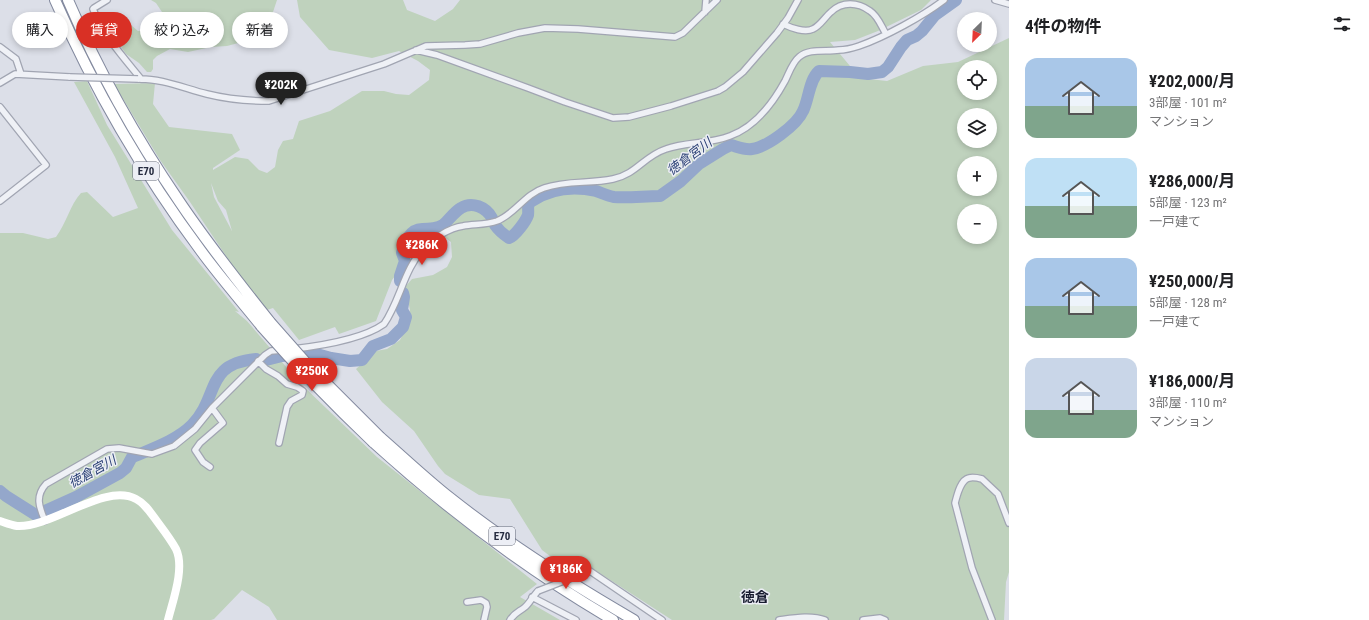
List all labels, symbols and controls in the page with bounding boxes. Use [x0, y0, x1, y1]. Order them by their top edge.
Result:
chip: 購入 [12, 12, 68, 48]
chip: 賃貸 [76, 12, 132, 48]
chip: 絞り込み [140, 12, 224, 48]
chip: 新着 [232, 12, 288, 48]
north arrow [957, 12, 997, 52]
map controls [957, 12, 997, 244]
icon: filters [1331, 13, 1353, 35]
text: 4件の物件 [1025, 16, 1102, 36]
button: locate [957, 60, 997, 100]
text: ¥202,000/月 [1149, 71, 1235, 91]
pin: ¥202K [253, 72, 309, 106]
icon: home [1057, 74, 1105, 122]
text: ¥202K [264, 77, 298, 92]
text: 3部屋 · 101 m² [1149, 95, 1227, 110]
button: layers [957, 108, 997, 148]
text: マンション [1149, 114, 1214, 129]
water label: 徳倉宮川 [664, 134, 716, 178]
button: + [957, 156, 997, 196]
road number: E70 [133, 162, 159, 180]
text: ¥286,000/月 [1149, 171, 1235, 191]
icon: home [1057, 174, 1105, 222]
text: 5部屋 · 123 m² [1149, 195, 1227, 210]
button: − [957, 204, 997, 244]
text: 一戸建て [1149, 214, 1201, 229]
pin: ¥286K [394, 232, 450, 266]
text: ¥286K [405, 237, 439, 252]
text: ¥250,000/月 [1149, 271, 1235, 291]
icon: home [1057, 274, 1105, 322]
text: 5部屋 · 128 m² [1149, 295, 1227, 310]
text: 一戸建て [1149, 314, 1201, 329]
pin: ¥250K [284, 358, 340, 392]
text: ¥250K [295, 363, 329, 378]
text: ¥186,000/月 [1149, 371, 1235, 391]
icon: home [1057, 374, 1105, 422]
text: 3部屋 · 110 m² [1149, 395, 1227, 410]
text: マンション [1149, 414, 1214, 429]
water label: 徳倉宮川 [66, 451, 120, 491]
road number: E70 [489, 527, 515, 545]
pin: ¥186K [538, 556, 594, 590]
text: ¥186K [549, 561, 583, 576]
district label: 徳倉 [741, 589, 769, 605]

